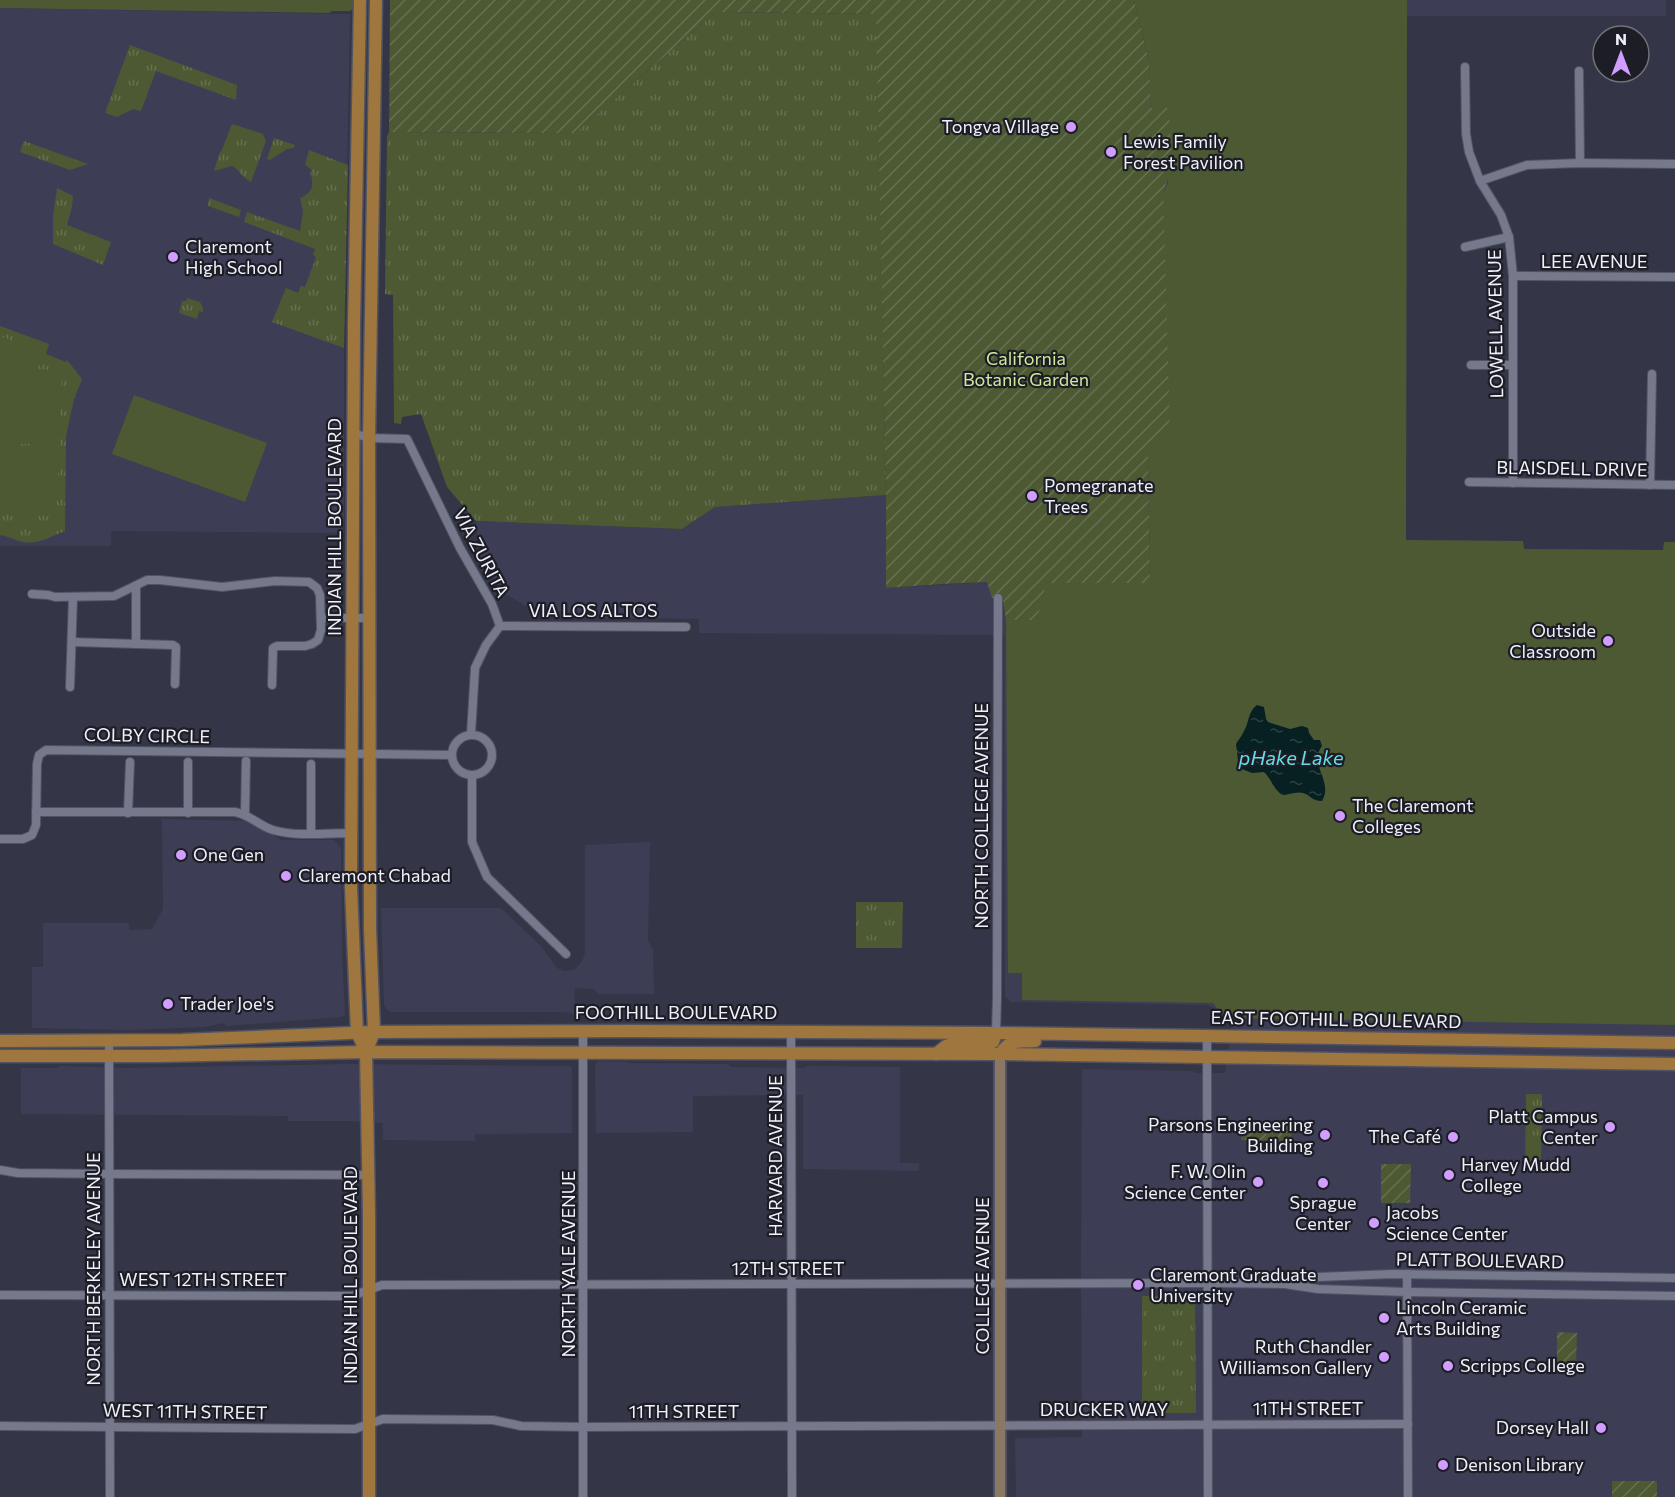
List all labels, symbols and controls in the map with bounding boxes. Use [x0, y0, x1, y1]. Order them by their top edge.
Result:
north arrow [1591, 24, 1651, 84]
text: N [1615, 29, 1627, 48]
place label: Tongva Village [941, 115, 1059, 137]
marker: Tongva Village [1064, 120, 1078, 134]
place label: Lewis Family Forest Pavilion [1123, 130, 1244, 173]
marker: Lewis Family Forest Pavilion [1104, 145, 1118, 159]
place label: Claremont High School [185, 235, 283, 278]
street label: LOWELL AVENUE [1483, 249, 1507, 399]
marker: Claremont High School [166, 250, 180, 264]
street label: LEE AVENUE [1541, 250, 1647, 272]
park label: California Botanic Garden [963, 347, 1089, 390]
street label: INDIAN HILL BOULEVARD [323, 418, 345, 636]
street label: BLAISDELL DRIVE [1496, 456, 1648, 480]
place label: Pomegranate Trees [1044, 474, 1154, 517]
marker: Pomegranate Trees [1025, 489, 1039, 503]
street label: VIA ZURITA [449, 504, 515, 601]
street label: VIA LOS ALTOS [528, 599, 658, 621]
place label: Outside Classroom [1509, 619, 1596, 662]
marker: Outside Classroom [1601, 634, 1615, 648]
street label: NORTH COLLEGE AVENUE [970, 703, 992, 929]
street label: COLBY CIRCLE [84, 723, 210, 747]
water label: pHake Lake [1238, 745, 1344, 769]
place label: The Claremont Colleges [1352, 794, 1474, 837]
marker: The Claremont Colleges [1333, 809, 1347, 823]
place label: One Gen [193, 843, 264, 865]
marker: One Gen [174, 848, 188, 862]
place label: Claremont Chabad [298, 864, 451, 886]
marker: Claremont Chabad [279, 869, 293, 883]
place label: Trader Joe's [180, 992, 274, 1014]
marker: Trader Joe's [161, 997, 175, 1011]
street label: FOOTHILL BOULEVARD [575, 1001, 777, 1023]
street label: EAST FOOTHILL BOULEVARD [1210, 1006, 1462, 1032]
street label: HARVARD AVENUE [764, 1075, 786, 1237]
place label: Platt Campus Center [1488, 1105, 1598, 1148]
place label: Parsons Engineering Building [1148, 1113, 1313, 1156]
marker: Platt Campus Center [1603, 1120, 1617, 1134]
place label: The Café [1368, 1125, 1441, 1147]
marker: Parsons Engineering Building [1318, 1128, 1332, 1142]
marker: The Café [1446, 1130, 1460, 1144]
street label: NORTH BERKELEY AVENUE [82, 1152, 104, 1386]
place label: Harvey Mudd College [1461, 1153, 1570, 1196]
place label: F. W. Olin Science Center [1124, 1160, 1246, 1203]
street label: INDIAN HILL BOULEVARD [339, 1166, 361, 1384]
marker: Harvey Mudd College [1442, 1168, 1456, 1182]
street label: NORTH YALE AVENUE [557, 1170, 579, 1358]
marker: F. W. Olin Science Center [1251, 1175, 1265, 1189]
marker: Sprague Center [1316, 1176, 1330, 1190]
place label: Sprague Center [1290, 1191, 1356, 1234]
street label: COLLEGE AVENUE [971, 1197, 993, 1355]
place label: Jacobs Science Center [1386, 1201, 1508, 1244]
marker: Jacobs Science Center [1367, 1216, 1381, 1230]
street label: PLATT BOULEVARD [1396, 1248, 1564, 1272]
street label: 12TH STREET [732, 1257, 844, 1279]
place label: Claremont Graduate University [1150, 1263, 1317, 1306]
street label: WEST 12TH STREET [119, 1268, 287, 1290]
marker: Claremont Graduate University [1131, 1278, 1145, 1292]
place label: Lincoln Ceramic Arts Building [1396, 1296, 1527, 1339]
marker: Lincoln Ceramic Arts Building [1377, 1311, 1391, 1325]
place label: Ruth Chandler Williamson Gallery [1220, 1335, 1372, 1378]
marker: Ruth Chandler Williamson Gallery [1377, 1350, 1391, 1364]
place label: Scripps College [1460, 1354, 1585, 1376]
marker: Scripps College [1441, 1359, 1455, 1373]
street label: 11TH STREET [1253, 1397, 1363, 1419]
street label: DRUCKER WAY [1040, 1398, 1168, 1420]
street label: WEST 11TH STREET [102, 1399, 268, 1423]
street label: 11TH STREET [629, 1400, 739, 1422]
place label: Dorsey Hall [1496, 1416, 1589, 1438]
marker: Dorsey Hall [1594, 1421, 1608, 1435]
place label: Denison Library [1455, 1453, 1584, 1475]
marker: Denison Library [1436, 1458, 1450, 1472]

